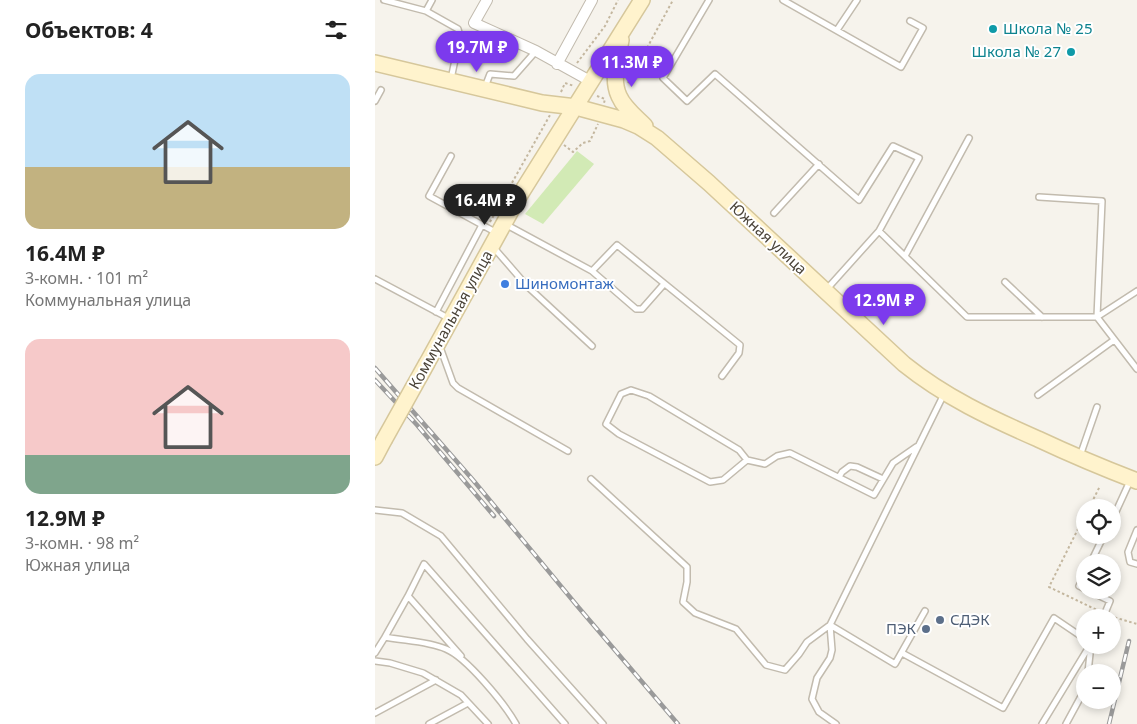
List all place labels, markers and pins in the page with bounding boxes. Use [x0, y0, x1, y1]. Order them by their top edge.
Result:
place label: Школа № 25 [1003, 18, 1093, 38]
marker: Школа № 25 [987, 23, 999, 35]
pin: 19.7M ₽ [431, 30, 523, 73]
place label: Школа № 27 [971, 41, 1061, 61]
pin: 11.3M ₽ [586, 46, 678, 88]
marker: Школа № 27 [1065, 46, 1077, 58]
pin: 16.4M ₽ [439, 184, 531, 226]
place label: Шиномонтаж [515, 273, 615, 293]
marker: Шиномонтаж [499, 278, 511, 290]
pin: 12.9M ₽ [838, 284, 930, 326]
place label: СДЭК [950, 609, 990, 629]
marker: СДЭК [934, 614, 946, 626]
place label: ПЭК [886, 618, 917, 638]
marker: ПЭК [920, 623, 932, 635]

